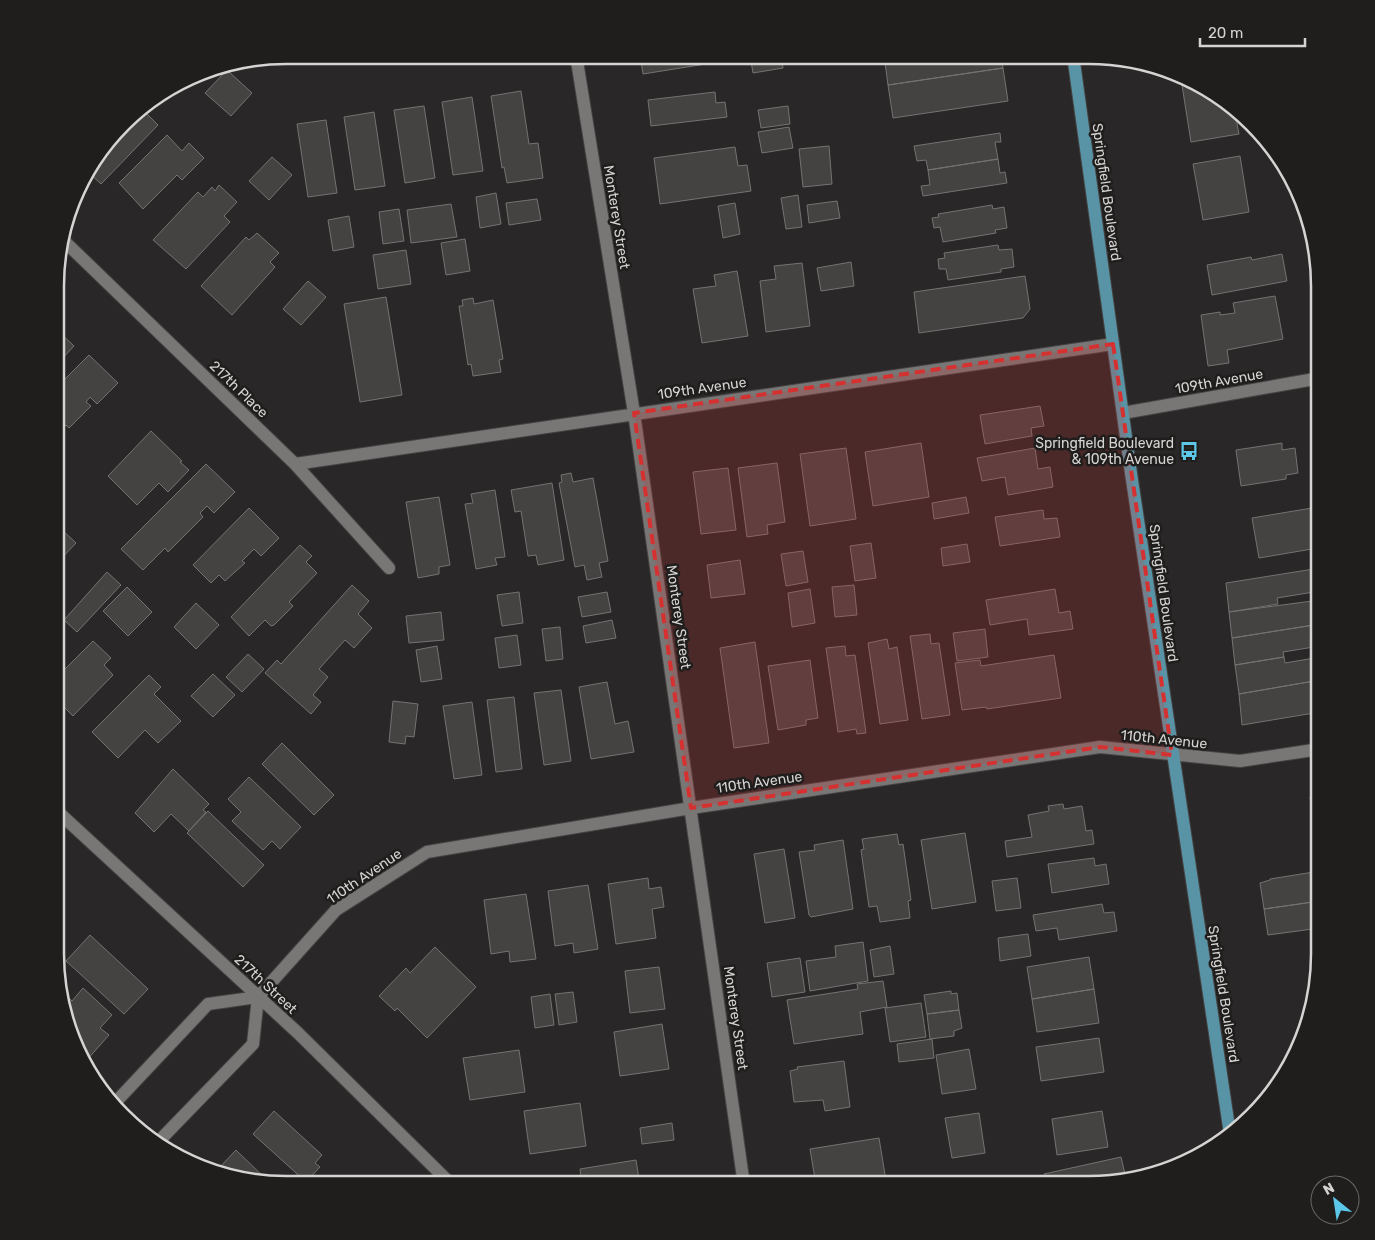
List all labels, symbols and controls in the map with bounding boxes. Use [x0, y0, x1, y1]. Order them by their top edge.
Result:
scale bar [1200, 15, 1305, 47]
text: 20 m [1208, 24, 1243, 42]
street label: Springfield Boulevard [1088, 122, 1125, 262]
street label: Monterey Street [600, 164, 633, 271]
street label: 217th Place [206, 357, 271, 421]
street label: 109th Avenue [1174, 365, 1265, 398]
street label: 109th Avenue [657, 374, 748, 403]
place label: Springfield Boulevard & 109th Avenue [1035, 435, 1174, 468]
bus stop icon: Springfield Boulevard & 109th Avenue [1178, 440, 1200, 462]
street label: Springfield Boulevard [1145, 523, 1182, 663]
street label: Monterey Street [663, 564, 694, 671]
street label: 110th Avenue [1120, 726, 1208, 753]
street label: 110th Avenue [715, 768, 803, 797]
street label: 110th Avenue [323, 845, 405, 908]
street label: Springfield Boulevard [1204, 924, 1243, 1064]
street label: 217th Street [231, 951, 301, 1018]
street label: Monterey Street [720, 965, 751, 1072]
north arrow [1310, 1175, 1360, 1225]
text: N [1320, 1179, 1337, 1199]

